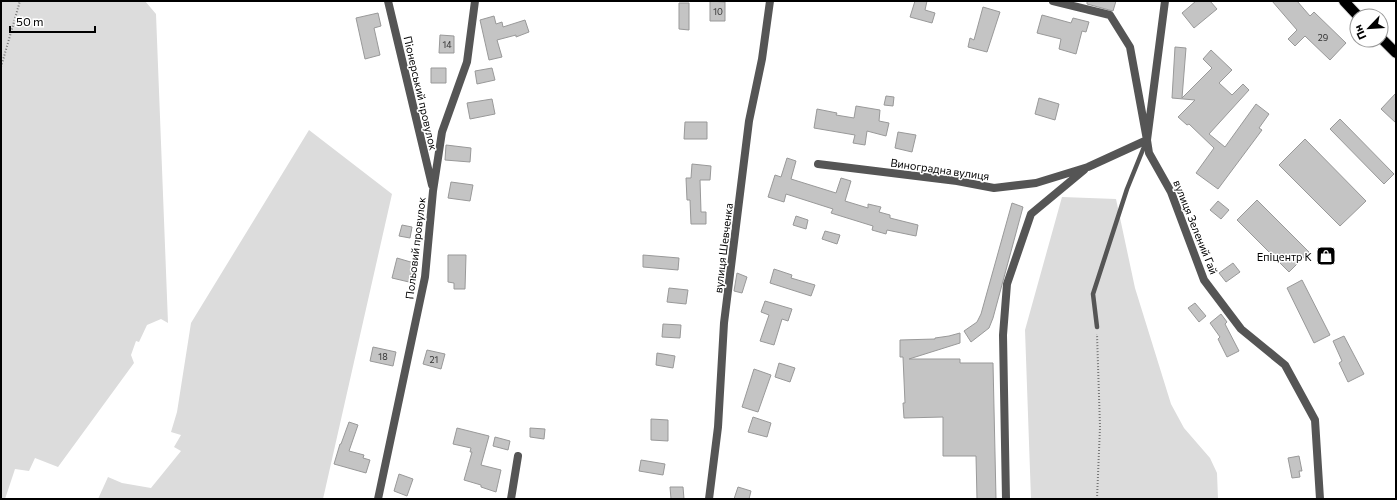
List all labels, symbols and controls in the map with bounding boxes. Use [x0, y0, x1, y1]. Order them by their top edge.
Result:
house number: 10 [713, 6, 723, 17]
scale bar [10, 8, 95, 34]
north arrow [1349, 8, 1389, 48]
text: 50 m [16, 14, 44, 28]
text: Пн [1351, 23, 1368, 42]
house number: 29 [1318, 32, 1328, 43]
street label: Піонерський провулок [402, 35, 441, 152]
house number: 14 [442, 39, 452, 50]
street label: Виноградна вулиця [890, 156, 990, 182]
street label: вулиця Зелений Гай [1171, 178, 1221, 276]
street label: Польовий провулок [402, 196, 428, 300]
street label: вулиця Шевченка [711, 202, 735, 294]
shop icon: Епіцентр К [1315, 245, 1337, 267]
place label: Епіцентр К [1257, 250, 1313, 263]
house number: 18 [378, 351, 388, 362]
house number: 21 [430, 354, 438, 365]

